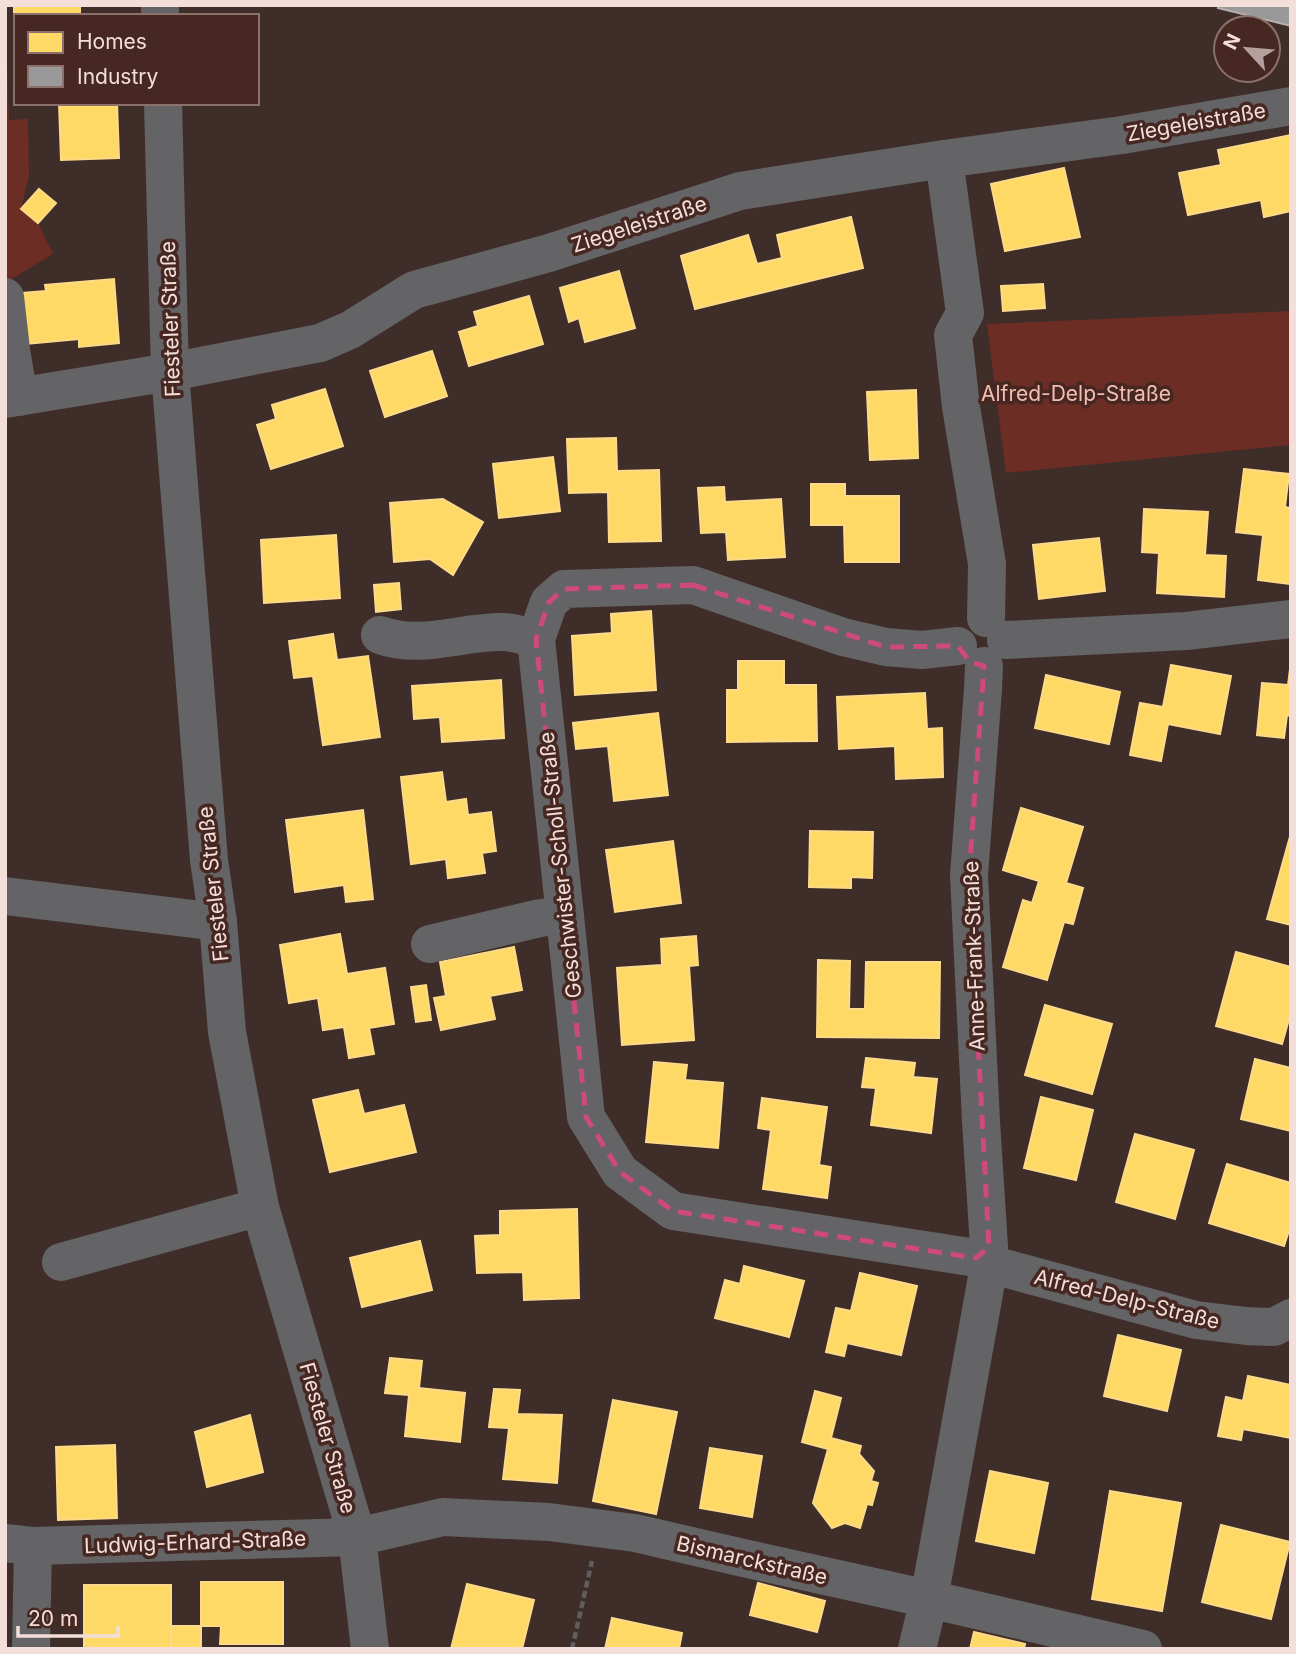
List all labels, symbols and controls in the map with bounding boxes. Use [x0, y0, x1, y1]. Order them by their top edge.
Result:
legend [14, 14, 259, 105]
north arrow [1212, 14, 1282, 84]
text: Homes [77, 29, 147, 54]
text: N [1219, 30, 1246, 53]
text: Industry [77, 64, 159, 89]
street label: Ziegeleistraße [1124, 97, 1268, 147]
street label: Ziegeleistraße [568, 190, 710, 258]
street label: Fiesteler Straße [155, 241, 185, 397]
park label: Alfred-Delp-Straße [981, 381, 1171, 406]
street label: Geschwister-Scholl-Straße [534, 730, 586, 1000]
street label: Fiesteler Straße [192, 805, 234, 963]
street label: Anne-Frank-Straße [958, 860, 990, 1052]
street label: Alfred-Delp-Straße [1032, 1264, 1222, 1334]
street label: Fiesteler Straße [294, 1360, 362, 1516]
street label: Ludwig-Erhard-Straße [83, 1526, 307, 1558]
street label: Bismarckstraße [674, 1530, 830, 1590]
scale bar [18, 1594, 117, 1638]
text: 20 m [28, 1606, 78, 1631]

